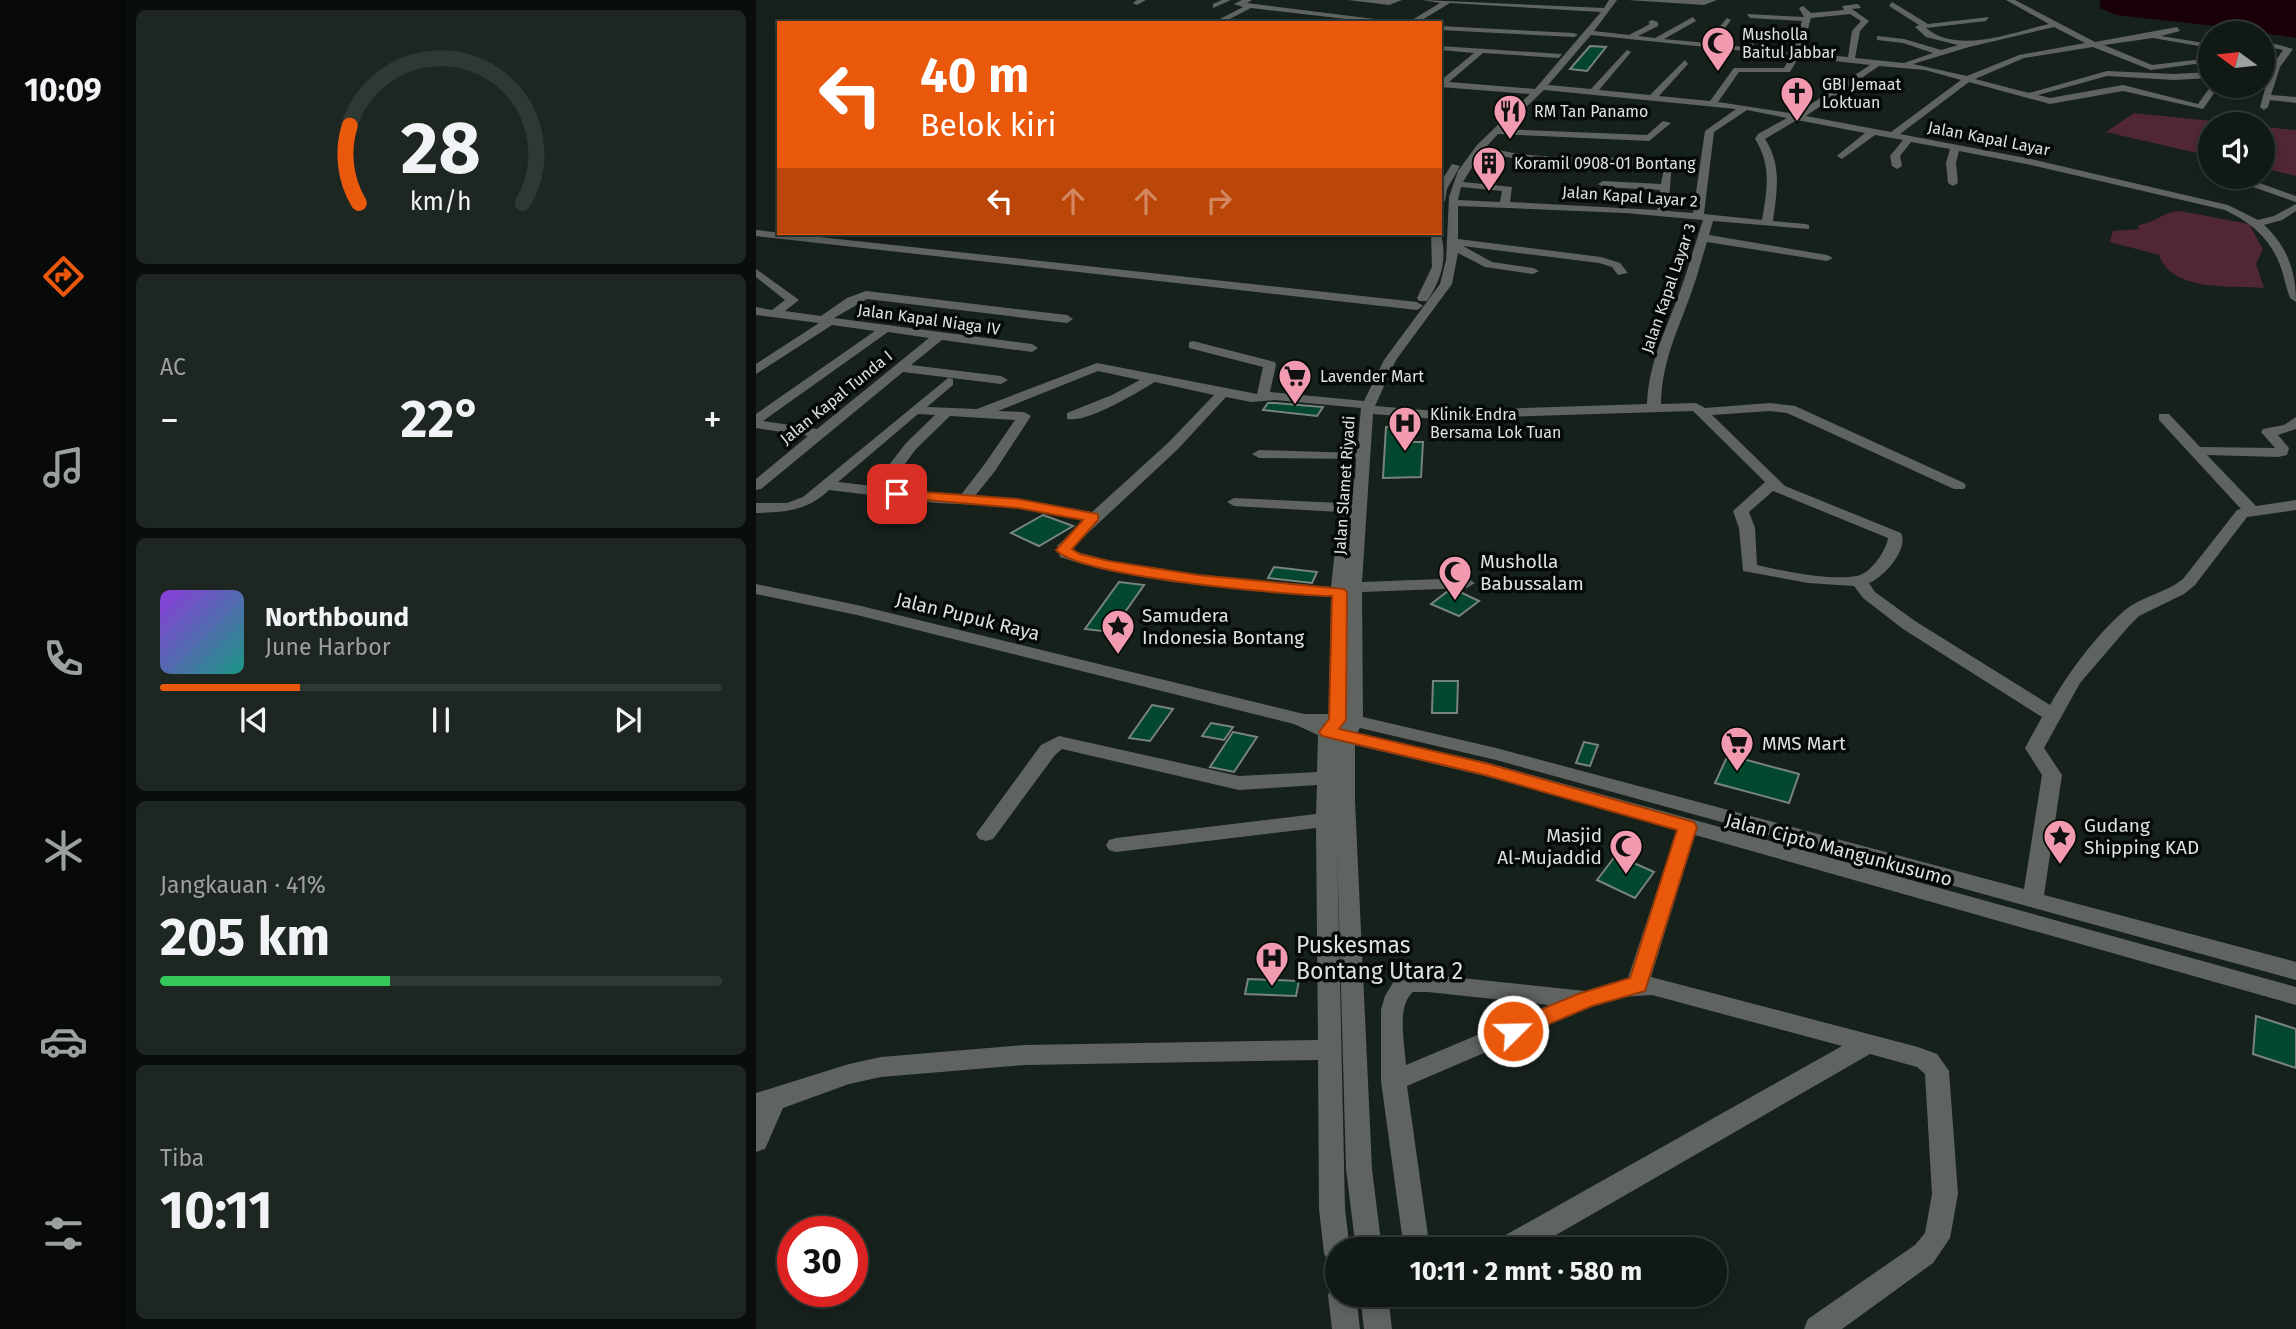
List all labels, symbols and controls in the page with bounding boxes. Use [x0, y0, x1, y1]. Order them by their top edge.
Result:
north arrow [2198, 21, 2275, 98]
map controls [2198, 21, 2275, 189]
mosque icon: Musholla Baitul Jabbar [1699, 24, 1737, 73]
place label: Musholla Baitul Jabbar [1742, 25, 1837, 62]
text: 40 m [920, 46, 1029, 105]
icon: left [805, 49, 896, 140]
text: 10:09 [24, 71, 102, 109]
church icon: GBI Jemaat Loktuan [1778, 74, 1816, 123]
place label: GBI Jemaat Loktuan [1822, 75, 1901, 112]
restaurant icon: RM Tan Panamo [1491, 92, 1529, 141]
place label: RM Tan Panamo [1534, 102, 1648, 121]
text: 28 [401, 105, 481, 192]
text: Belok kiri [920, 106, 1056, 144]
button: sound [2198, 112, 2275, 189]
street label: Jalan Kapal Layar [1926, 117, 2052, 160]
building icon: Koramil 0908-01 Bontang [1470, 144, 1508, 193]
place label: Koramil 0908-01 Bontang [1514, 154, 1696, 173]
icon: left [981, 182, 1019, 220]
icon: ahead [1054, 182, 1092, 220]
icon: ahead [1127, 182, 1165, 220]
icon: right [1200, 182, 1238, 220]
street label: Jalan Kapal Layar 2 [1561, 182, 1699, 211]
text: km/h [410, 187, 472, 217]
street label: Jalan Kapal Layar 3 [1637, 221, 1700, 356]
icon: directions [39, 252, 88, 301]
street label: Jalan Kapal Niaga IV [856, 300, 1002, 339]
street label: Jalan Kapal Tunda I [776, 346, 896, 448]
text: AC [160, 353, 186, 381]
supermarket icon: Lavender Mart [1276, 357, 1314, 406]
place label: Lavender Mart [1320, 367, 1424, 386]
text: 22° [401, 388, 481, 451]
text: − [160, 397, 179, 443]
text: + [703, 397, 722, 443]
hospital icon: Klinik Endra Bersama Lok Tuan [1386, 404, 1424, 453]
place label: Klinik Endra Bersama Lok Tuan [1430, 405, 1561, 442]
street label: Jalan Slamet Riyadi [1330, 415, 1359, 555]
icon: music [39, 443, 88, 492]
pin [867, 464, 927, 524]
icon: arrive [878, 475, 916, 513]
place label: Musholla Babussalam [1480, 550, 1584, 595]
mosque icon: Musholla Babussalam [1436, 553, 1474, 602]
street label: Jalan Pupuk Raya [894, 588, 1042, 645]
text: Northbound [265, 602, 409, 633]
place label: Samudera Indonesia Bontang [1142, 604, 1304, 649]
place icon: Samudera Indonesia Bontang [1099, 607, 1137, 656]
text: June Harbor [265, 633, 391, 661]
icon: phone [39, 634, 88, 683]
icon: previous [235, 701, 273, 739]
icon: pause [422, 701, 460, 739]
icon: next [609, 701, 647, 739]
supermarket icon: MMS Mart [1718, 724, 1756, 773]
place label: MMS Mart [1762, 732, 1846, 755]
street label: Jalan Cipto Mangunkusumo [1723, 808, 1955, 891]
place label: Gudang Shipping KAD [2084, 814, 2199, 859]
place icon: Gudang Shipping KAD [2041, 817, 2079, 866]
place label: Masjid Al-Mujaddid [1497, 824, 1602, 869]
icon: climate [39, 826, 88, 875]
mosque icon: Masjid Al-Mujaddid [1607, 827, 1645, 876]
text: Jangkauan · 41% [160, 871, 326, 899]
text: 205 km [160, 906, 330, 969]
place label: Puskesmas Bontang Utara 2 [1296, 931, 1463, 985]
hospital icon: Puskesmas Bontang Utara 2 [1253, 939, 1291, 988]
position arrow [1476, 994, 1550, 1068]
icon: car [39, 1017, 88, 1066]
text: Tiba [160, 1144, 204, 1172]
text: 10:11 [160, 1179, 273, 1242]
icon: filters [39, 1209, 88, 1258]
speed limit sign: 30 [777, 1216, 868, 1307]
text: 10:11 · 2 mnt · 580 m [1410, 1256, 1642, 1287]

